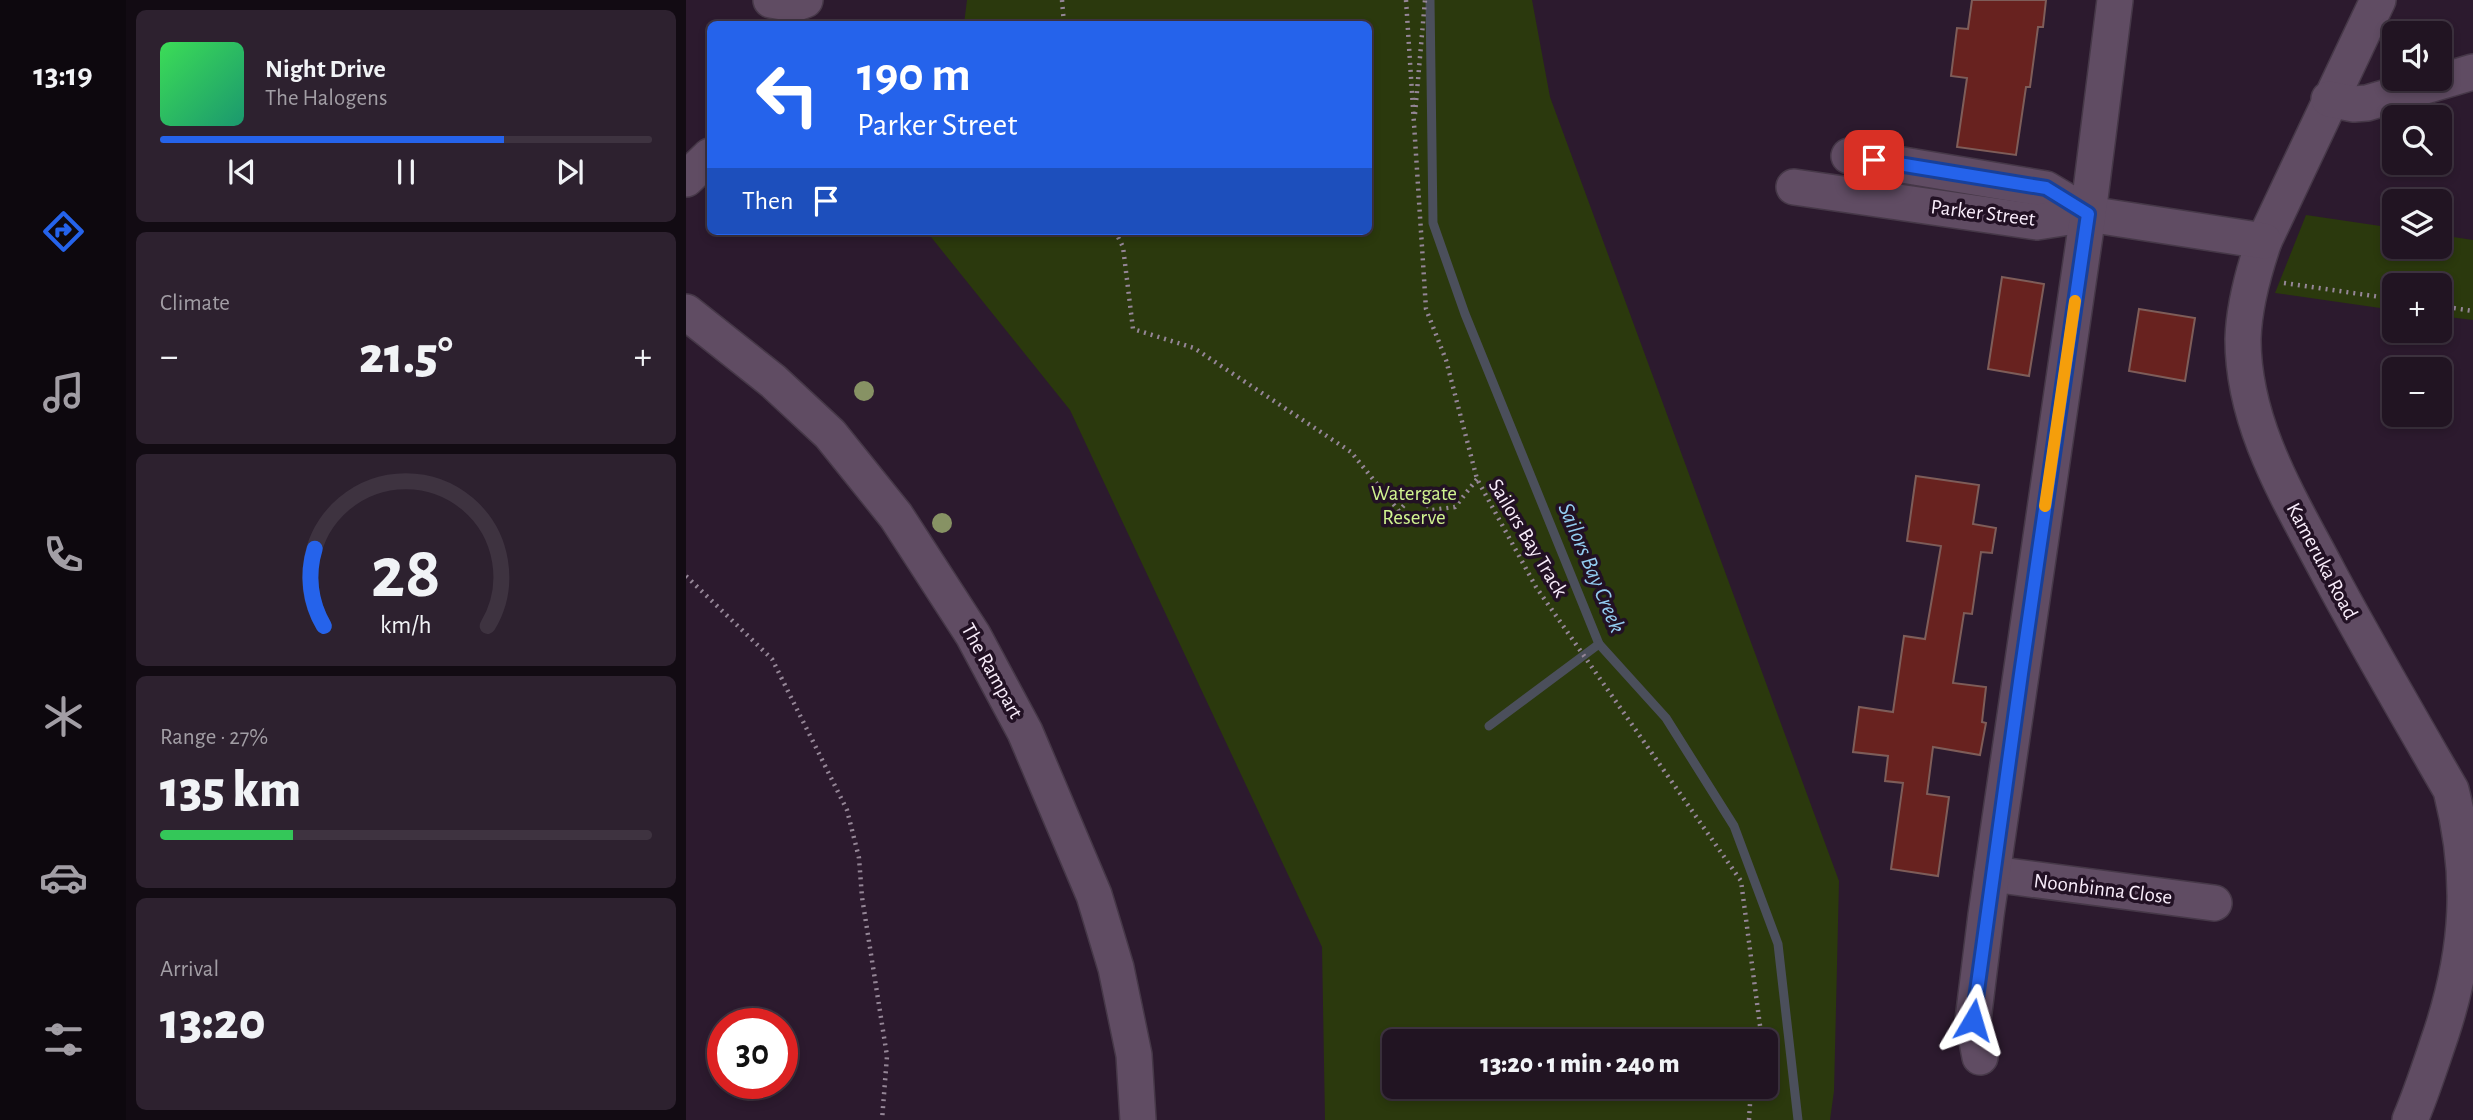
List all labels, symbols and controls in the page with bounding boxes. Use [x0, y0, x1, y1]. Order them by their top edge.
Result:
map controls [2382, 21, 2452, 427]
button: sound [2382, 21, 2452, 91]
icon: left [742, 49, 833, 140]
text: 190 m [857, 51, 971, 100]
text: Night Drive [265, 56, 386, 82]
text: 13:19 [33, 59, 93, 91]
text: The Halogens [265, 87, 387, 110]
button: search [2382, 105, 2452, 175]
text: Parker Street [857, 109, 1017, 141]
pin [1844, 130, 1904, 190]
icon: arrive [1855, 141, 1893, 179]
icon: previous [223, 153, 261, 191]
icon: pause [387, 153, 425, 191]
icon: next [551, 153, 589, 191]
icon: arrive [807, 182, 845, 220]
text: Then [742, 188, 793, 214]
button: layers [2382, 189, 2452, 259]
street label: Parker Street [1929, 196, 2037, 230]
icon: directions [39, 207, 88, 256]
button: + [2382, 273, 2452, 343]
text: Climate [160, 292, 230, 315]
text: 21.5° [359, 330, 453, 382]
text: − [160, 338, 178, 376]
text: + [634, 338, 652, 376]
button: − [2382, 357, 2452, 427]
icon: music [39, 368, 88, 417]
street label: Sailors Bay Track [1485, 475, 1572, 601]
park label: Watergate Reserve [1371, 483, 1457, 528]
street label: Kameruka Road [2282, 499, 2362, 623]
water label: Sailors Bay Creek [1553, 500, 1629, 637]
icon: phone [39, 530, 88, 579]
text: 28 [371, 538, 441, 611]
text: km/h [380, 613, 432, 638]
street label: The Rampart [957, 620, 1027, 722]
icon: climate [39, 692, 88, 741]
text: Range · 27% [160, 726, 268, 749]
text: 135 km [160, 764, 301, 816]
icon: car [39, 853, 88, 902]
street label: Noonbinna Close [2032, 870, 2174, 908]
text: Arrival [160, 958, 219, 981]
position arrow [1936, 983, 2010, 1057]
text: 13:20 [160, 996, 266, 1048]
speed limit sign: 30 [707, 1008, 798, 1099]
icon: filters [39, 1015, 88, 1064]
text: 13:20 · 1 min · 240 m [1480, 1051, 1680, 1077]

